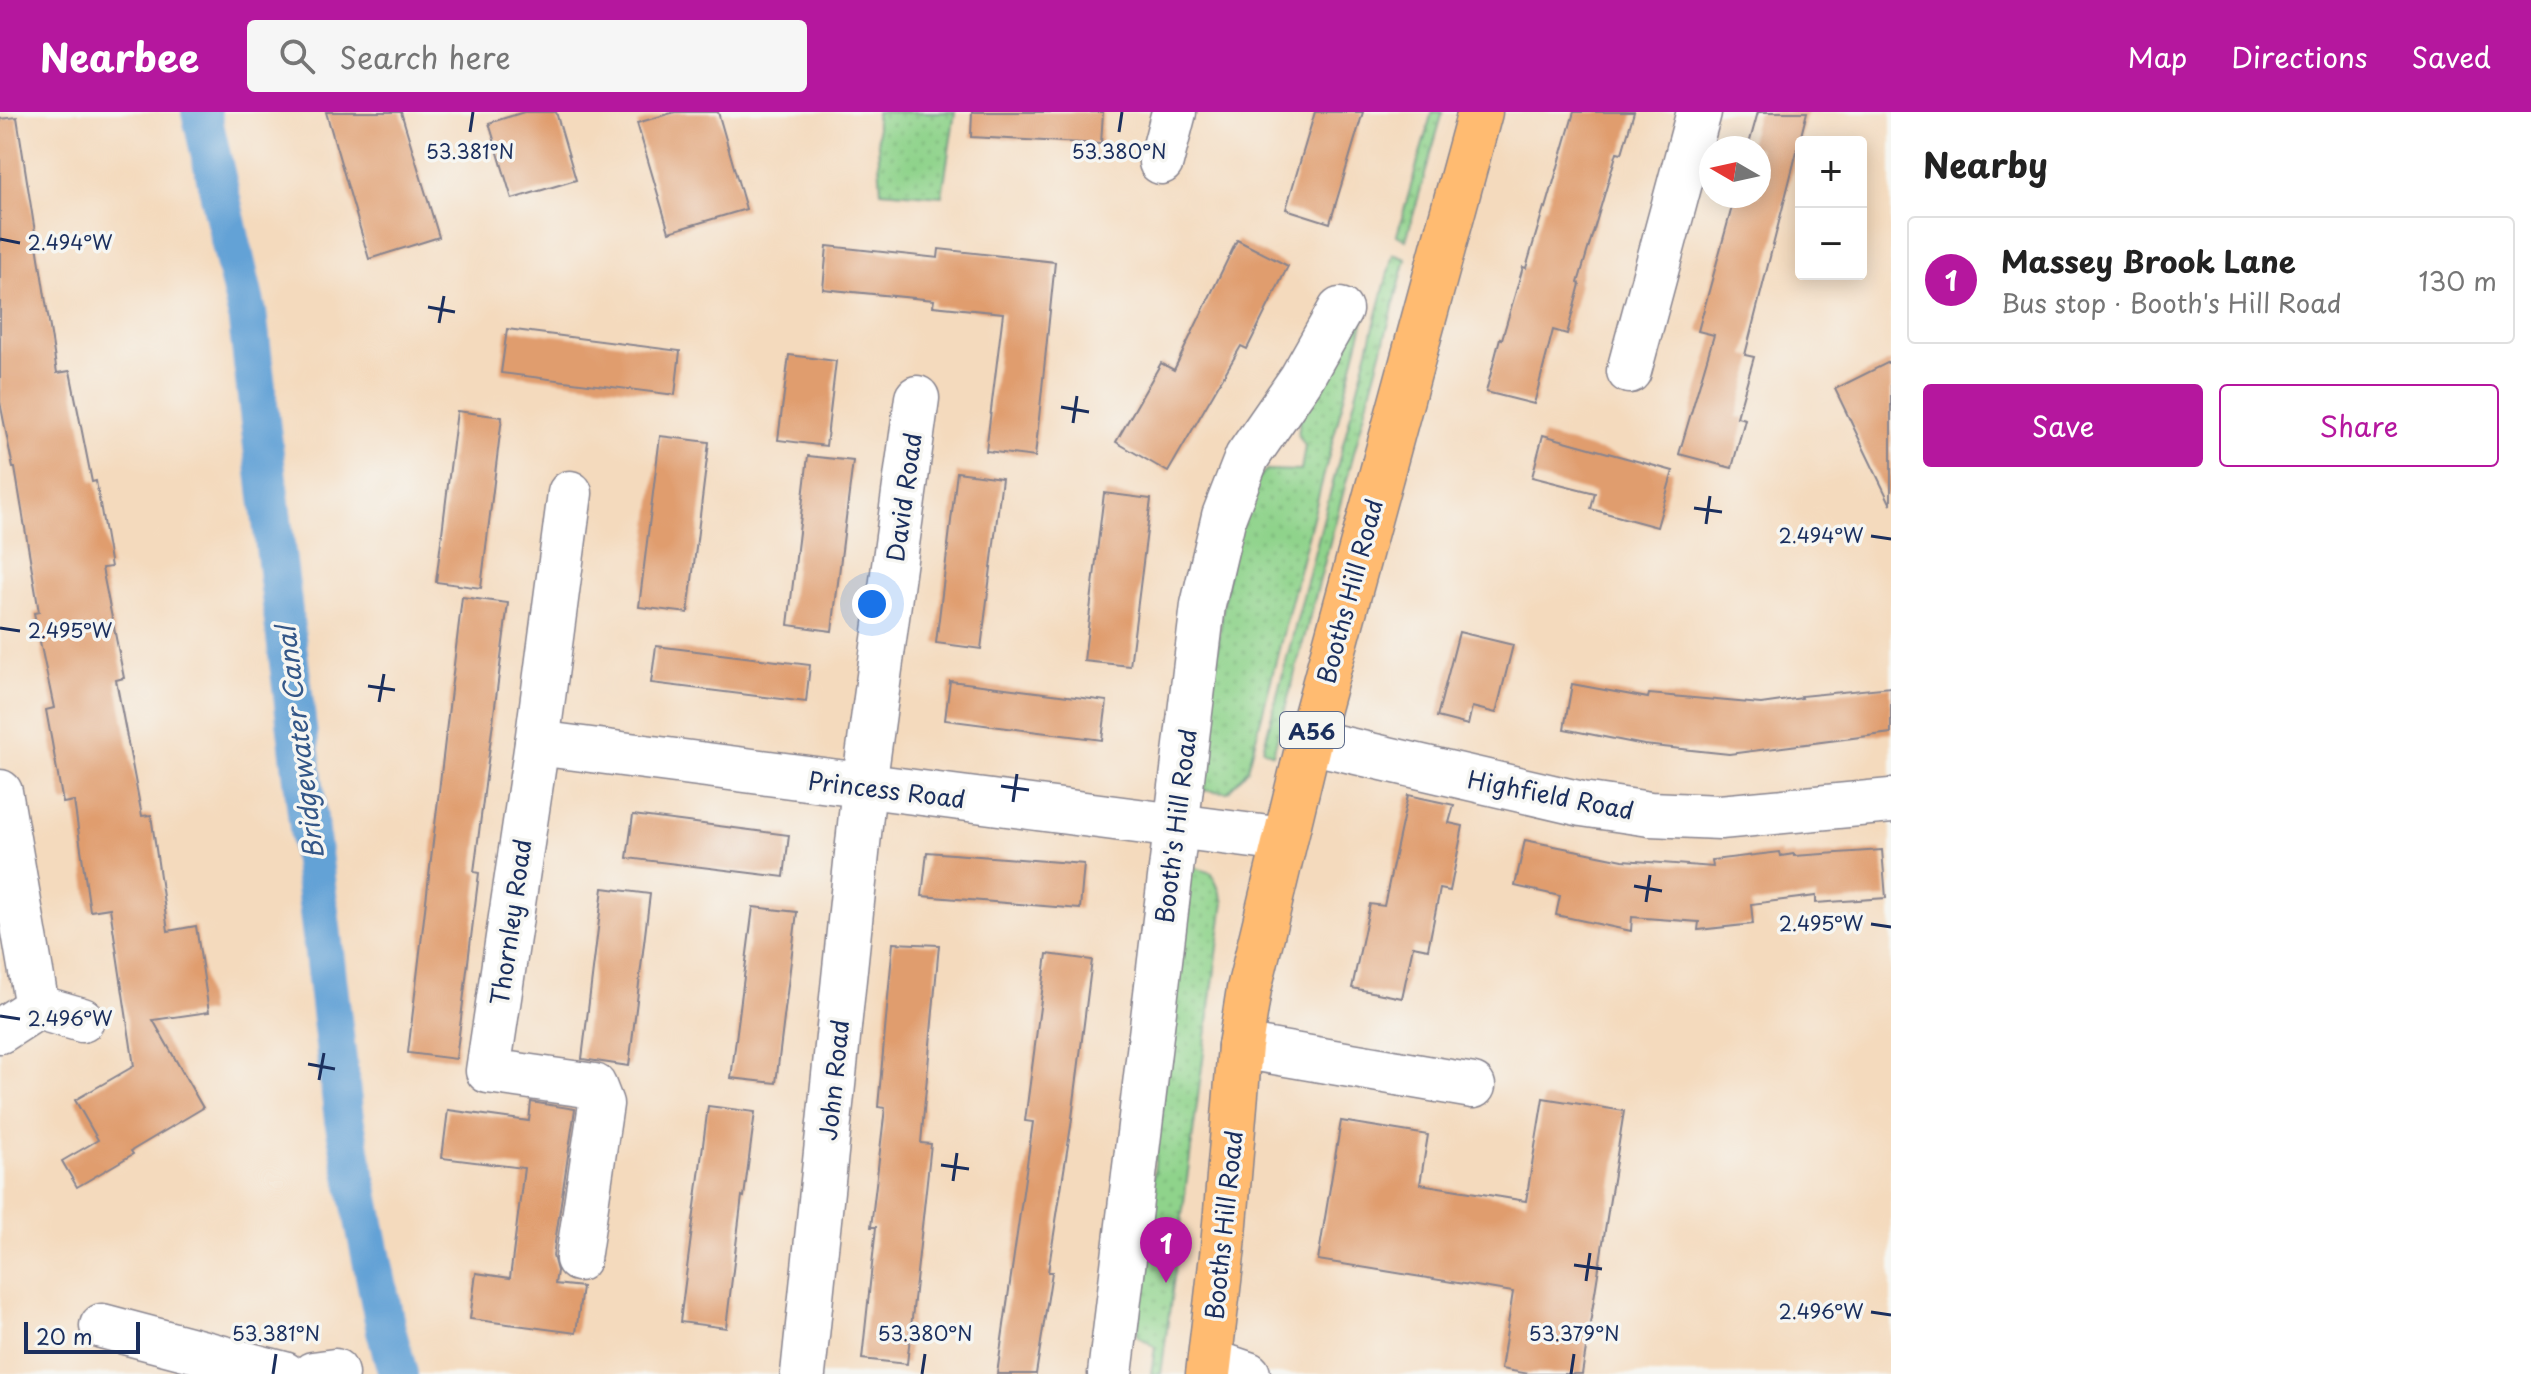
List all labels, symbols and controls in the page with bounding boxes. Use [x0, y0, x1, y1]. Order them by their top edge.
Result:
search box [247, 20, 807, 92]
text: Nearbee [40, 28, 199, 85]
icon: search [275, 34, 319, 78]
text: Search here [339, 34, 511, 79]
text: Map [2128, 35, 2187, 78]
text: Directions [2231, 35, 2368, 78]
text: Saved [2412, 35, 2491, 78]
text: 53.381°N [426, 136, 514, 166]
text: 53.380°N [1071, 136, 1167, 166]
north arrow [1699, 136, 1771, 208]
map controls [1795, 136, 1867, 280]
button: + [1795, 136, 1867, 208]
text: Nearby [1923, 138, 2048, 190]
button: − [1795, 208, 1867, 280]
text: 2.494°W [28, 227, 113, 257]
text: Massey Brook Lane [2001, 238, 2296, 283]
text: 1 [1945, 261, 1957, 300]
text: 130 m [2418, 261, 2497, 300]
text: Bus stop · Booth's Hill Road [2001, 283, 2342, 322]
button: Save [1923, 384, 2203, 467]
button: Share [2219, 384, 2499, 467]
street label: David Road [876, 430, 930, 564]
street label: Booths Hill Road [1307, 495, 1391, 687]
text: 2.494°W [1779, 520, 1864, 550]
your location [852, 584, 892, 624]
text: 2.495°W [28, 615, 113, 645]
water label: Bridgewater Canal [265, 621, 333, 862]
road number: A56 [1280, 712, 1344, 748]
street label: Booth's Hill Road [1145, 727, 1205, 925]
street label: Highfield Road [1465, 760, 1637, 828]
street label: Princess Road [806, 761, 968, 817]
street label: Thornley Road [480, 836, 540, 1008]
text: 2.495°W [1779, 908, 1864, 938]
text: 2.496°W [28, 1003, 113, 1033]
street label: John Road [809, 1018, 857, 1142]
street label: Booths Hill Road [1195, 1129, 1251, 1321]
pin: 1 [1140, 1217, 1192, 1283]
text: 2.496°W [1779, 1296, 1864, 1326]
scale bar [24, 1318, 140, 1354]
text: 53.381°N [232, 1318, 320, 1348]
text: 53.380°N [877, 1318, 973, 1348]
text: 53.379°N [1528, 1318, 1620, 1348]
text: 20 m [36, 1319, 93, 1352]

